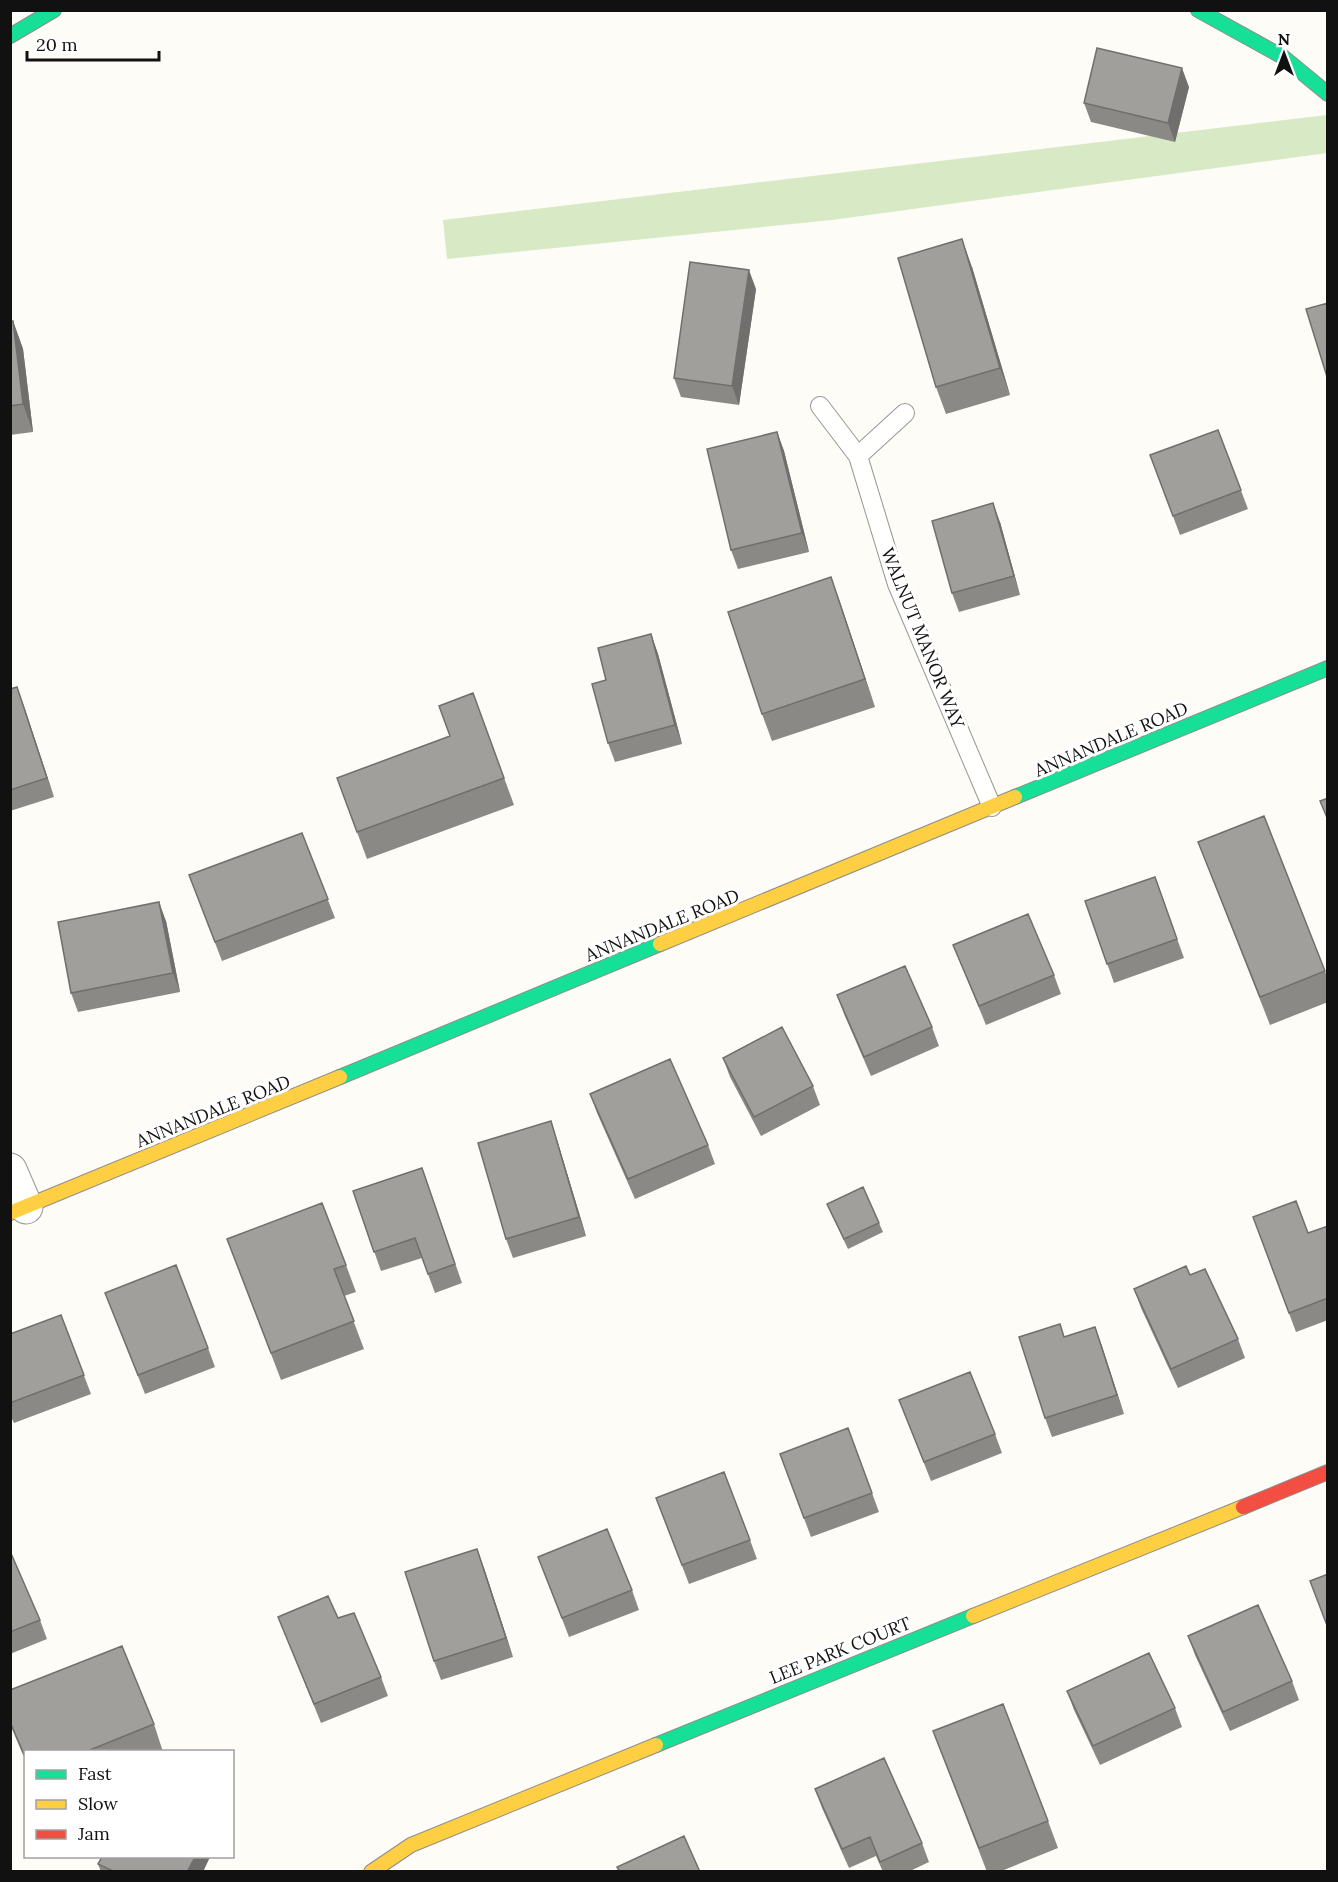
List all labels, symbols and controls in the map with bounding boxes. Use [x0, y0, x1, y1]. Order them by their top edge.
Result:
scale bar [27, 24, 159, 62]
north arrow [1254, 24, 1314, 84]
text: N [1278, 29, 1290, 49]
text: 20 m [36, 33, 78, 56]
street label: WALNUT MANOR WAY [876, 544, 970, 732]
street label: ANNANDALE ROAD [1030, 696, 1191, 782]
street label: ANNANDALE ROAD [581, 884, 743, 967]
street label: ANNANDALE ROAD [132, 1070, 294, 1153]
street label: LEE PARK COURT [766, 1611, 915, 1689]
legend [24, 1750, 234, 1858]
text: Fast [78, 1762, 112, 1785]
text: Slow [78, 1792, 118, 1815]
text: Jam [77, 1822, 110, 1845]

